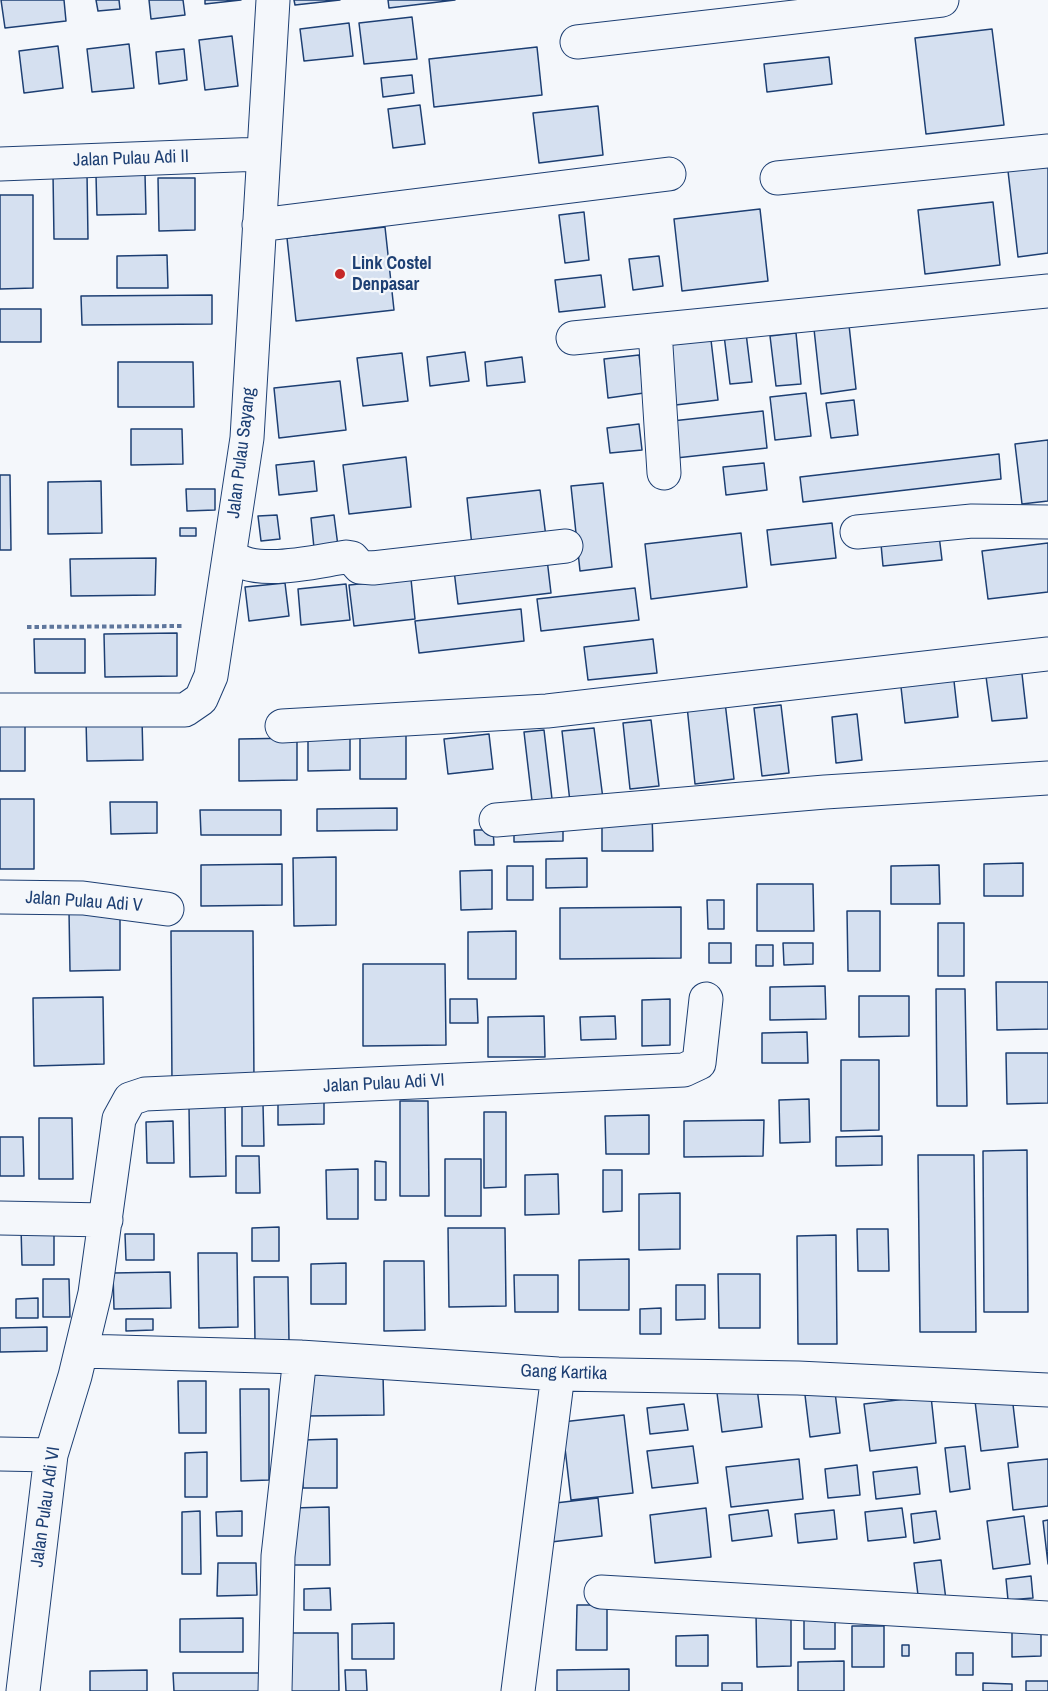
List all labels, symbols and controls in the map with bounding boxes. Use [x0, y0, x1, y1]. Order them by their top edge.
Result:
street label: Jalan Pulau Adi II [73, 146, 189, 172]
place label: Link Costel Denpasar [352, 253, 432, 296]
marker: Link Costel Denpasar [333, 267, 347, 281]
street label: Jalan Pulau Sayang [223, 387, 261, 519]
street label: Jalan Pulau Adi V [25, 887, 143, 917]
street label: Jalan Pulau Adi VI [323, 1070, 445, 1098]
street label: Gang Kartika [520, 1361, 608, 1385]
street label: Jalan Pulau Adi VI [27, 1445, 65, 1569]

